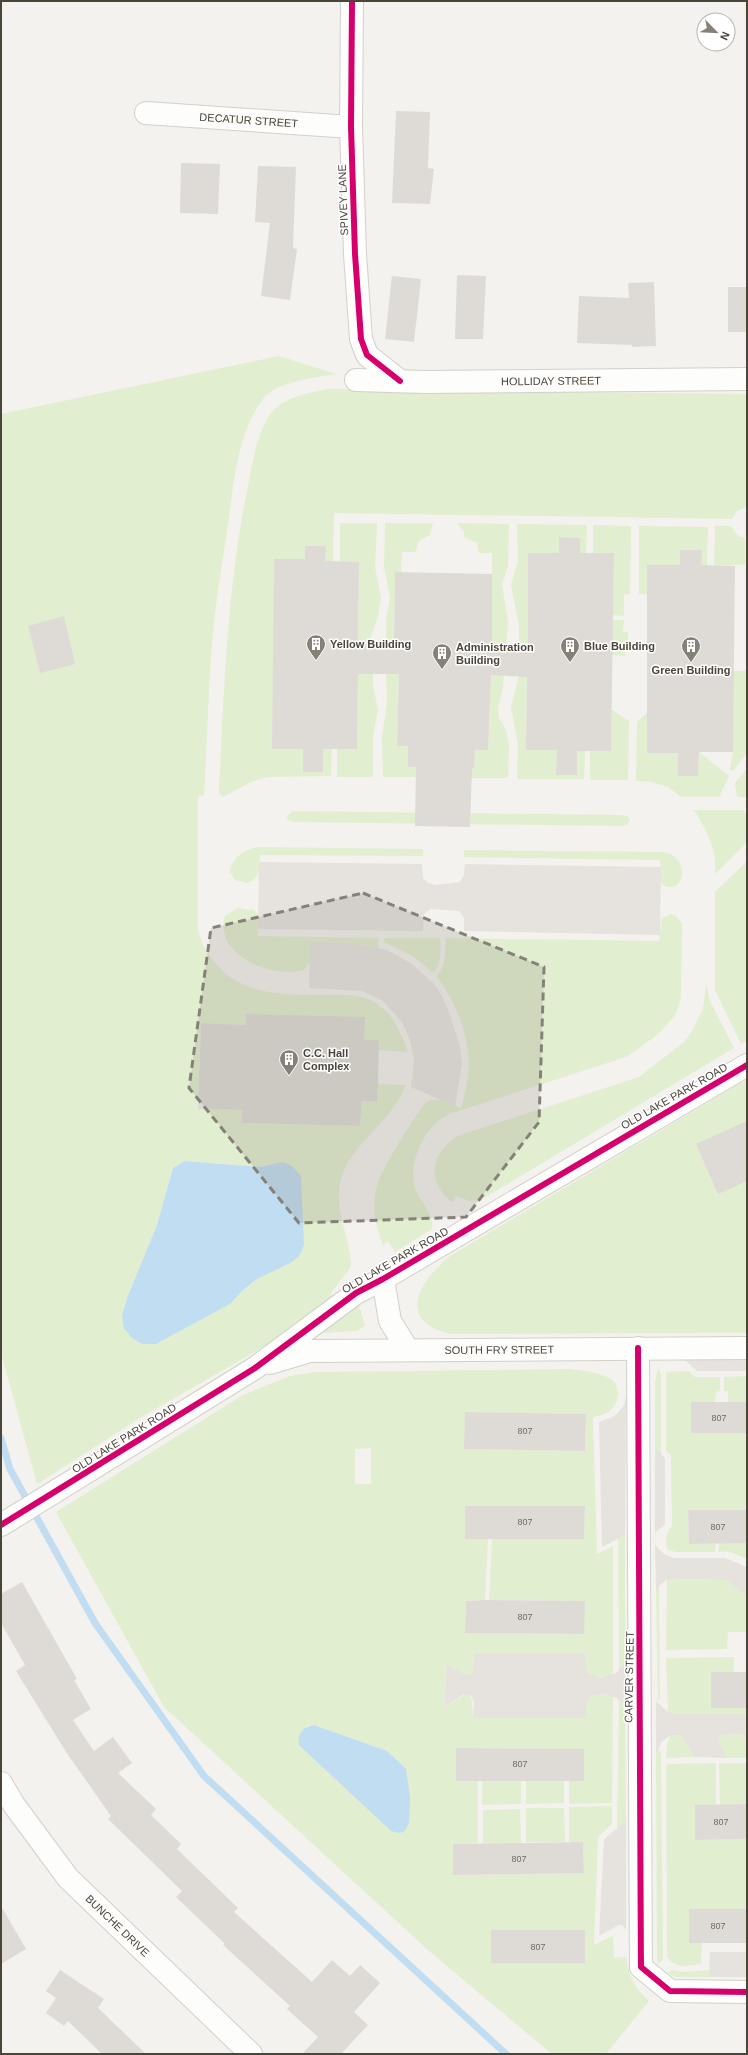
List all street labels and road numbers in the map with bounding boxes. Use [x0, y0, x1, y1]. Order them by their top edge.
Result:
street label: DECATUR STREET [199, 111, 299, 129]
street label: SPIVEY LANE [336, 164, 350, 236]
street label: HOLLIDAY STREET [501, 374, 601, 387]
street label: OLD LAKE PARK ROAD [619, 1061, 729, 1131]
street label: OLD LAKE PARK ROAD [340, 1225, 450, 1295]
street label: SOUTH FRY STREET [444, 1343, 554, 1356]
street label: OLD LAKE PARK ROAD [70, 1401, 178, 1475]
street label: CARVER STREET [622, 1631, 636, 1723]
street label: BUNCHE DRIVE [83, 1892, 152, 1959]

